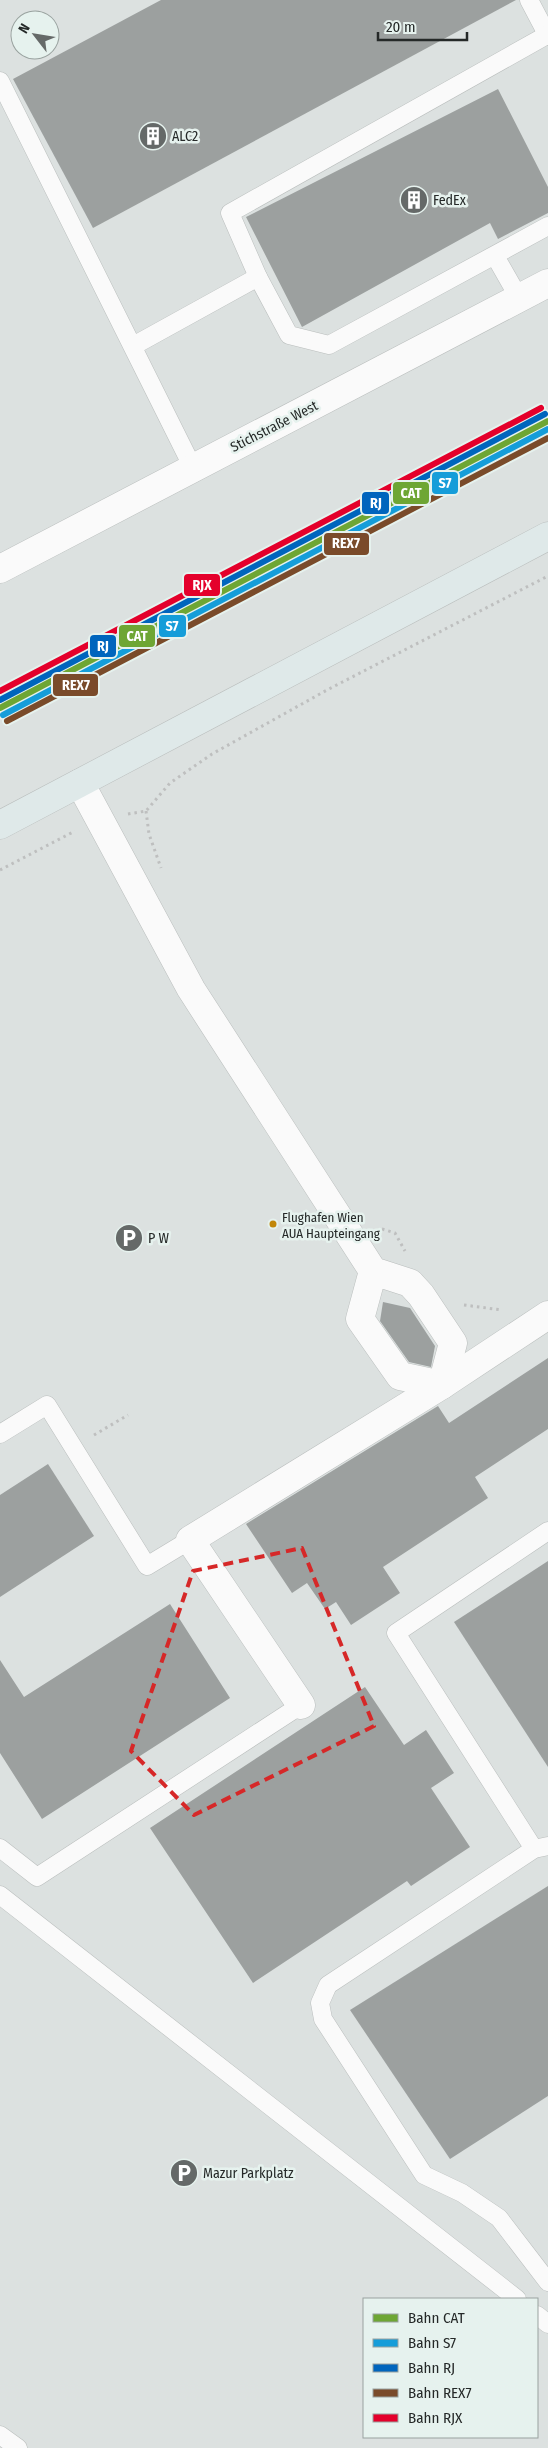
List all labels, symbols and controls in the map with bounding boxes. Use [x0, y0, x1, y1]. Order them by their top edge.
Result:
north arrow [10, 10, 60, 60]
scale bar [378, 10, 467, 42]
text: 20 m [386, 18, 416, 36]
text: N [15, 21, 34, 37]
building icon: ALC2 [138, 121, 168, 151]
place label: ALC2 [172, 128, 198, 145]
building icon: FedEx [399, 185, 429, 215]
place label: FedEx [433, 192, 467, 209]
street label: Stichstraße West [228, 397, 321, 456]
line badge: S7 [431, 471, 459, 495]
text: S7 [438, 475, 452, 492]
line badge: CAT [392, 481, 430, 505]
text: CAT [400, 485, 422, 502]
line badge: RJ [361, 491, 390, 515]
text: RJ [370, 495, 382, 512]
line badge: REX7 [323, 532, 370, 556]
text: REX7 [332, 535, 360, 552]
line badge: RJX [183, 573, 221, 597]
text: RJX [192, 577, 212, 594]
line badge: S7 [158, 614, 187, 638]
text: S7 [165, 618, 179, 635]
line badge: CAT [118, 624, 156, 648]
text: CAT [126, 628, 148, 645]
line badge: RJ [89, 634, 117, 658]
text: RJ [97, 638, 109, 655]
line badge: REX7 [52, 673, 99, 697]
text: REX7 [62, 677, 90, 694]
place label: Flughafen Wien AUA Haupteingang [282, 1210, 381, 1241]
marker: Flughafen Wien AUA Haupteingang [268, 1219, 278, 1229]
parking icon: P W [114, 1223, 144, 1253]
place label: P W [148, 1230, 170, 1247]
parking icon: Mazur Parkplatz [169, 2158, 199, 2188]
place label: Mazur Parkplatz [203, 2165, 294, 2182]
legend [363, 2298, 538, 2438]
text: Bahn CAT [408, 2309, 465, 2327]
text: Bahn S7 [408, 2334, 456, 2352]
text: Bahn RJ [408, 2359, 455, 2377]
text: Bahn REX7 [408, 2384, 472, 2402]
text: Bahn RJX [408, 2409, 463, 2427]

